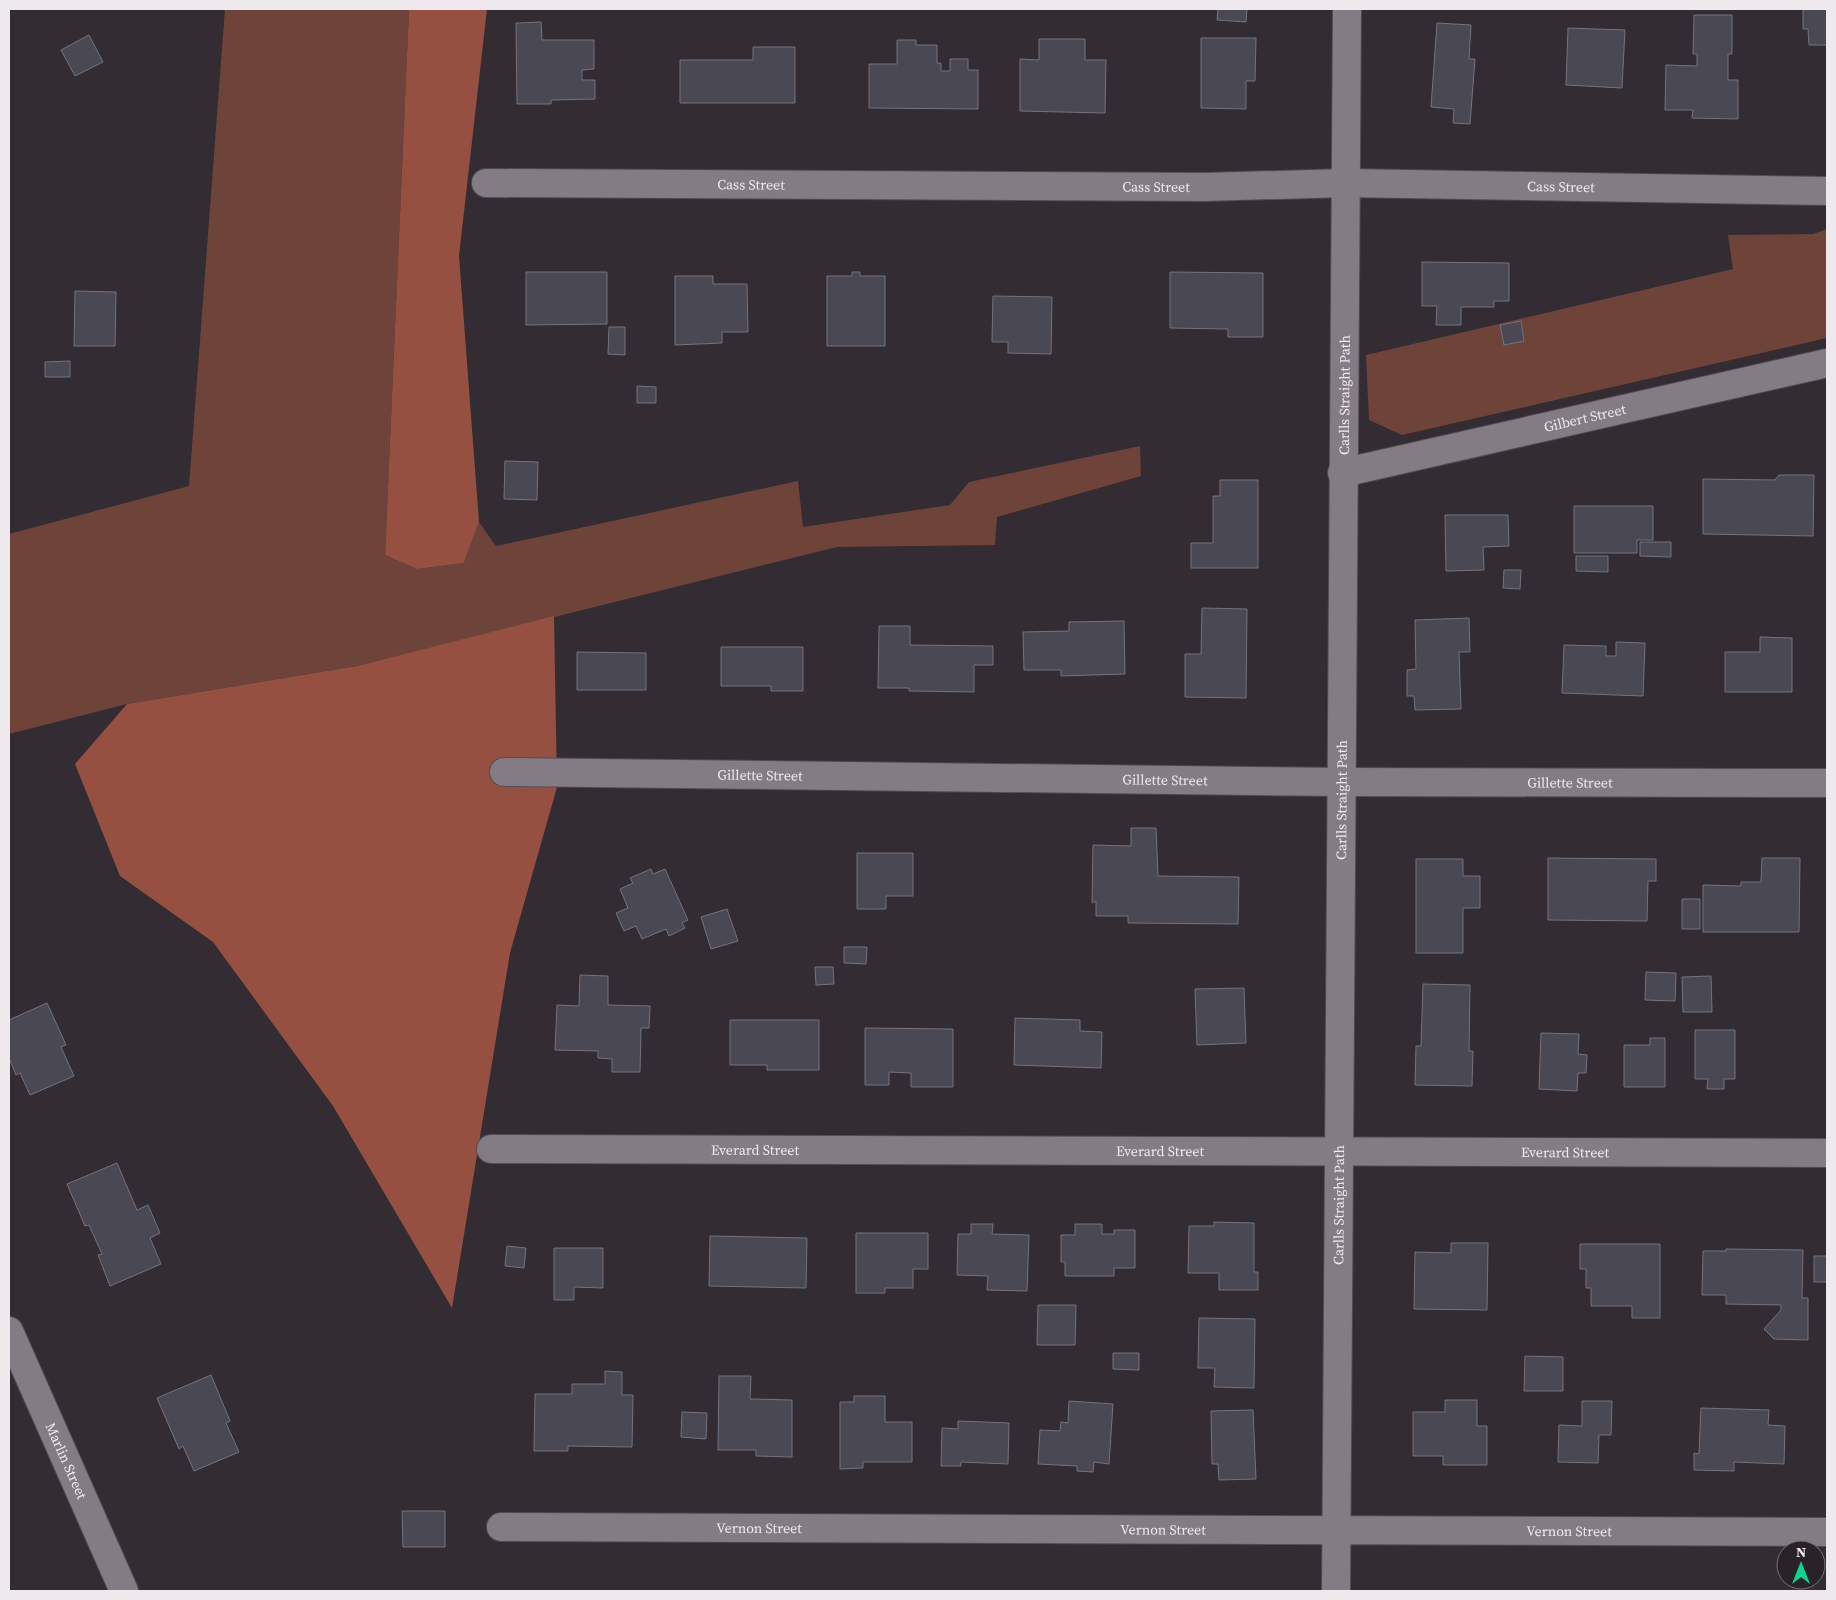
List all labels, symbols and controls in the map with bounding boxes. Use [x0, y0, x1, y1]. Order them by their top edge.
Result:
street label: Cass Street [717, 174, 785, 195]
street label: Cass Street [1527, 176, 1595, 197]
street label: Cass Street [1122, 177, 1190, 197]
street label: Carlls Straight Path [1334, 335, 1355, 455]
street label: Gilbert Street [1542, 399, 1628, 437]
street label: Carlls Straight Path [1331, 740, 1352, 860]
street label: Gillette Street [717, 765, 803, 786]
street label: Gillette Street [1122, 769, 1208, 790]
street label: Gillette Street [1527, 772, 1613, 793]
street label: Everard Street [711, 1140, 800, 1160]
street label: Everard Street [1116, 1141, 1205, 1161]
street label: Everard Street [1521, 1142, 1610, 1162]
street label: Carlls Straight Path [1328, 1145, 1349, 1265]
street label: Marlin Street [41, 1420, 92, 1503]
street label: Vernon Street [716, 1518, 802, 1538]
street label: Vernon Street [1120, 1519, 1206, 1540]
street label: Vernon Street [1526, 1521, 1612, 1541]
north arrow [1776, 1540, 1826, 1590]
text: N [1796, 1542, 1806, 1562]

